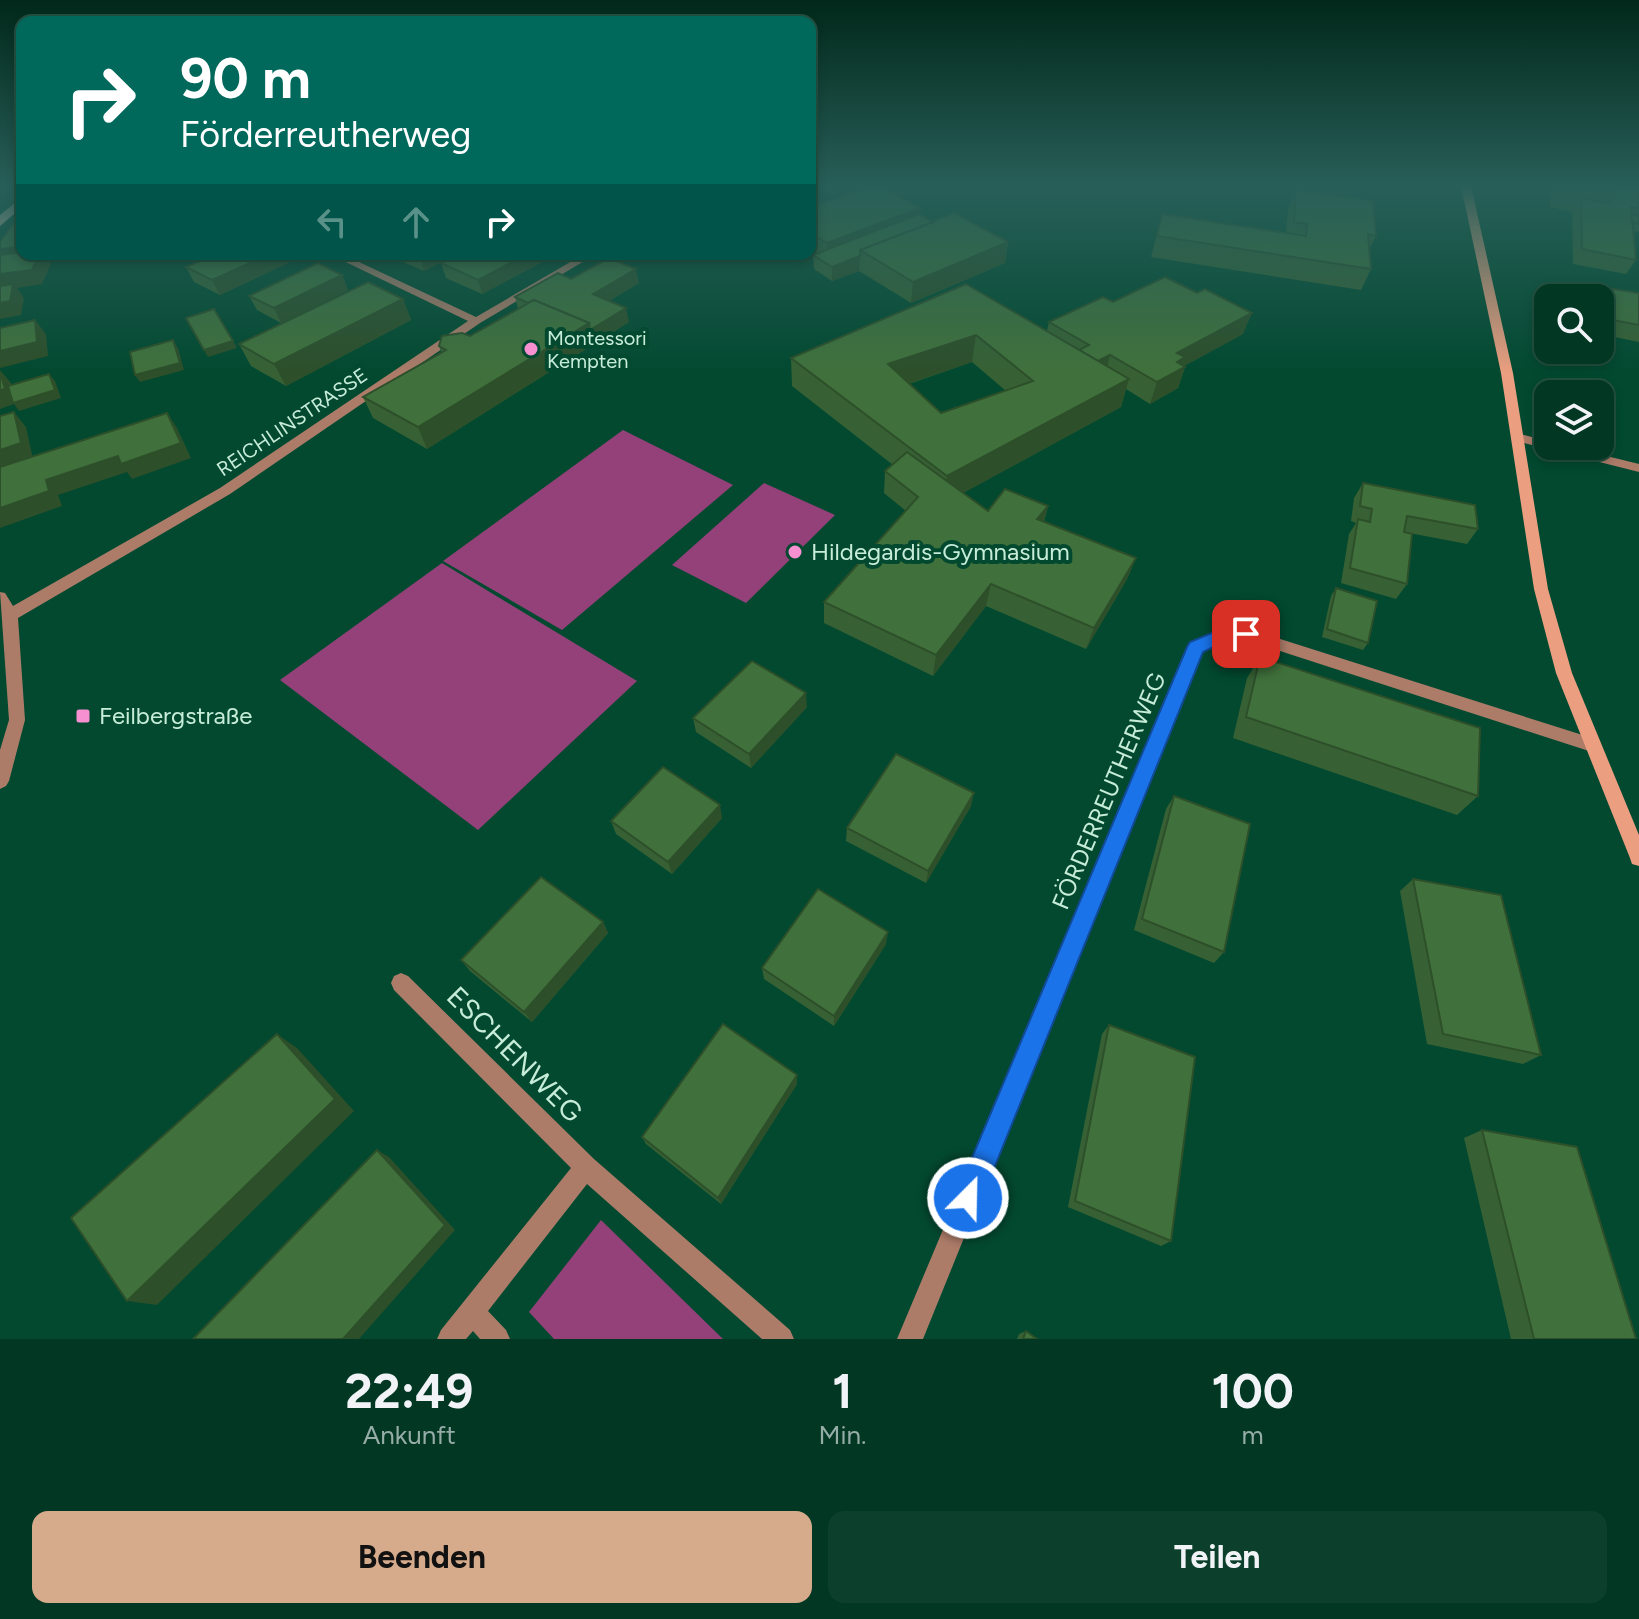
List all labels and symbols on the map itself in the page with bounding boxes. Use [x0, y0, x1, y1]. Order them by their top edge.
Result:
place label: Montessori Kempten [547, 326, 647, 373]
marker: Montessori Kempten [522, 340, 540, 358]
street label: REICHLINSTRASSE [212, 363, 372, 481]
place label: Hildegardis-Gymnasium [811, 537, 1070, 566]
marker: Hildegardis-Gymnasium [786, 543, 804, 561]
pin [1212, 600, 1280, 668]
street label: FÖRDERREUTHERWEG [1045, 668, 1172, 914]
place label: Feilbergstraße [99, 701, 252, 730]
marker: Feilbergstraße [74, 707, 92, 725]
street label: ESCHENWEG [440, 979, 590, 1129]
position arrow [926, 1156, 1010, 1240]

